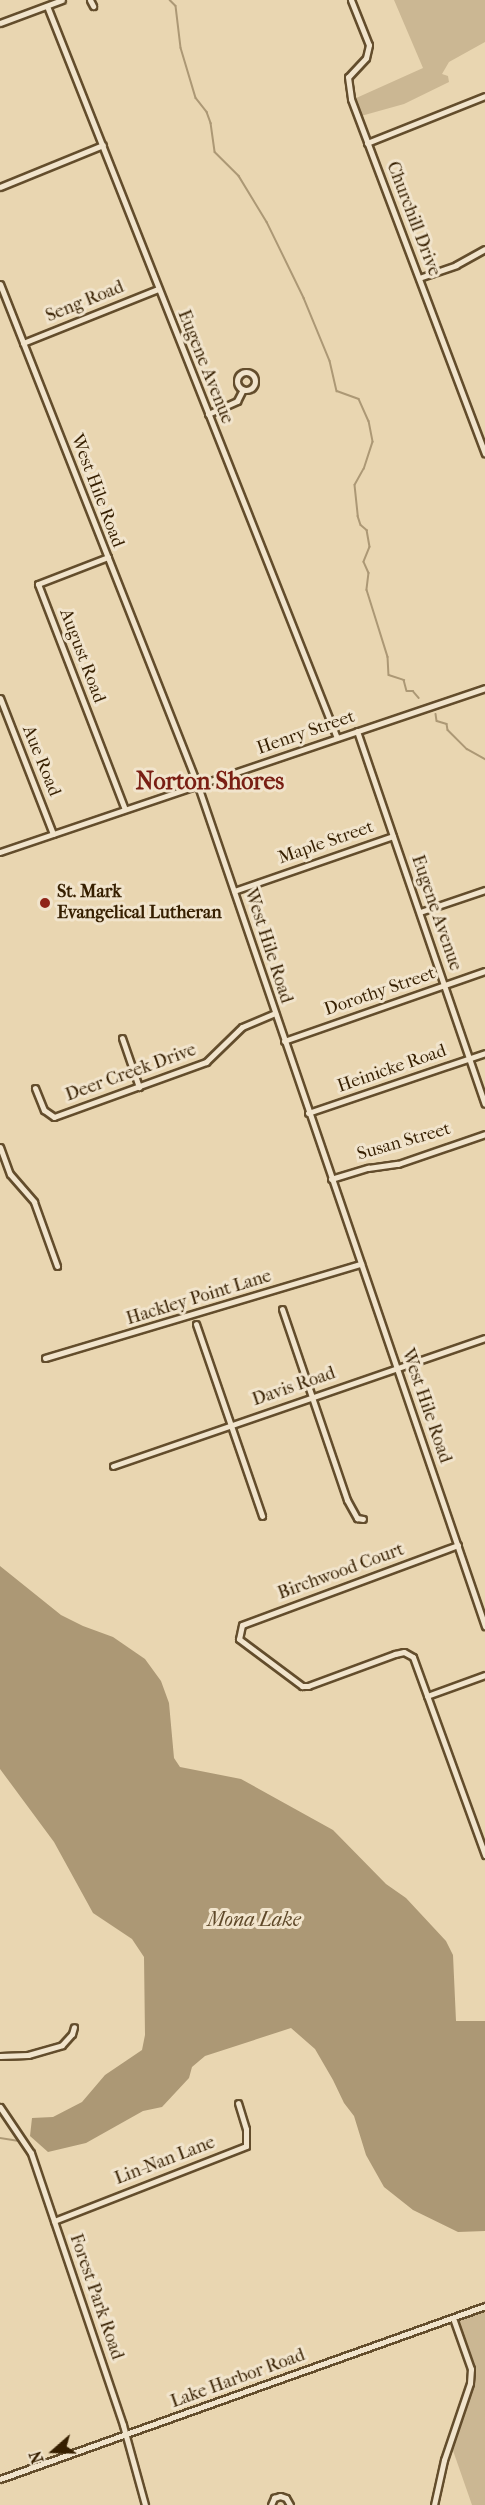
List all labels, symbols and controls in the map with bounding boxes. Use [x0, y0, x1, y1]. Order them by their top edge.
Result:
street label: Churchill Drive [381, 159, 445, 279]
street label: Seng Road [43, 277, 127, 327]
street label: Eugene Avenue [172, 307, 238, 427]
street label: West Hile Road [65, 431, 129, 551]
street label: August Road [54, 606, 110, 706]
street label: Henry Street [254, 706, 358, 760]
street label: Aue Road [17, 722, 65, 800]
district label: Norton Shores [136, 768, 284, 796]
street label: Maple Street [275, 817, 377, 869]
street label: Eugene Avenue [406, 852, 466, 974]
place label: St. Mark Evangelical Lutheran [57, 882, 222, 924]
street label: West Hile Road [239, 886, 297, 1006]
marker: St. Mark Evangelical Lutheran [38, 896, 52, 910]
street label: Dorothy Street [322, 963, 438, 1021]
street label: Deer Creek Drive [63, 1039, 199, 1107]
street label: Heinicke Road [335, 1040, 449, 1098]
street label: Susan Street [355, 1118, 453, 1166]
street label: Hackley Point Lane [124, 1266, 274, 1330]
street label: West Hile Road [396, 1346, 456, 1466]
street label: Davis Road [250, 1363, 338, 1411]
street label: Birchwood Court [275, 1539, 407, 1605]
water label: Mona Lake [207, 1907, 301, 1931]
street label: Lin-Nan Lane [112, 2132, 218, 2190]
street label: Forest Park Road [64, 2231, 128, 2363]
street label: Lake Harbor Road [168, 2345, 308, 2413]
north arrow [24, 2421, 84, 2481]
text: N [26, 2448, 48, 2466]

